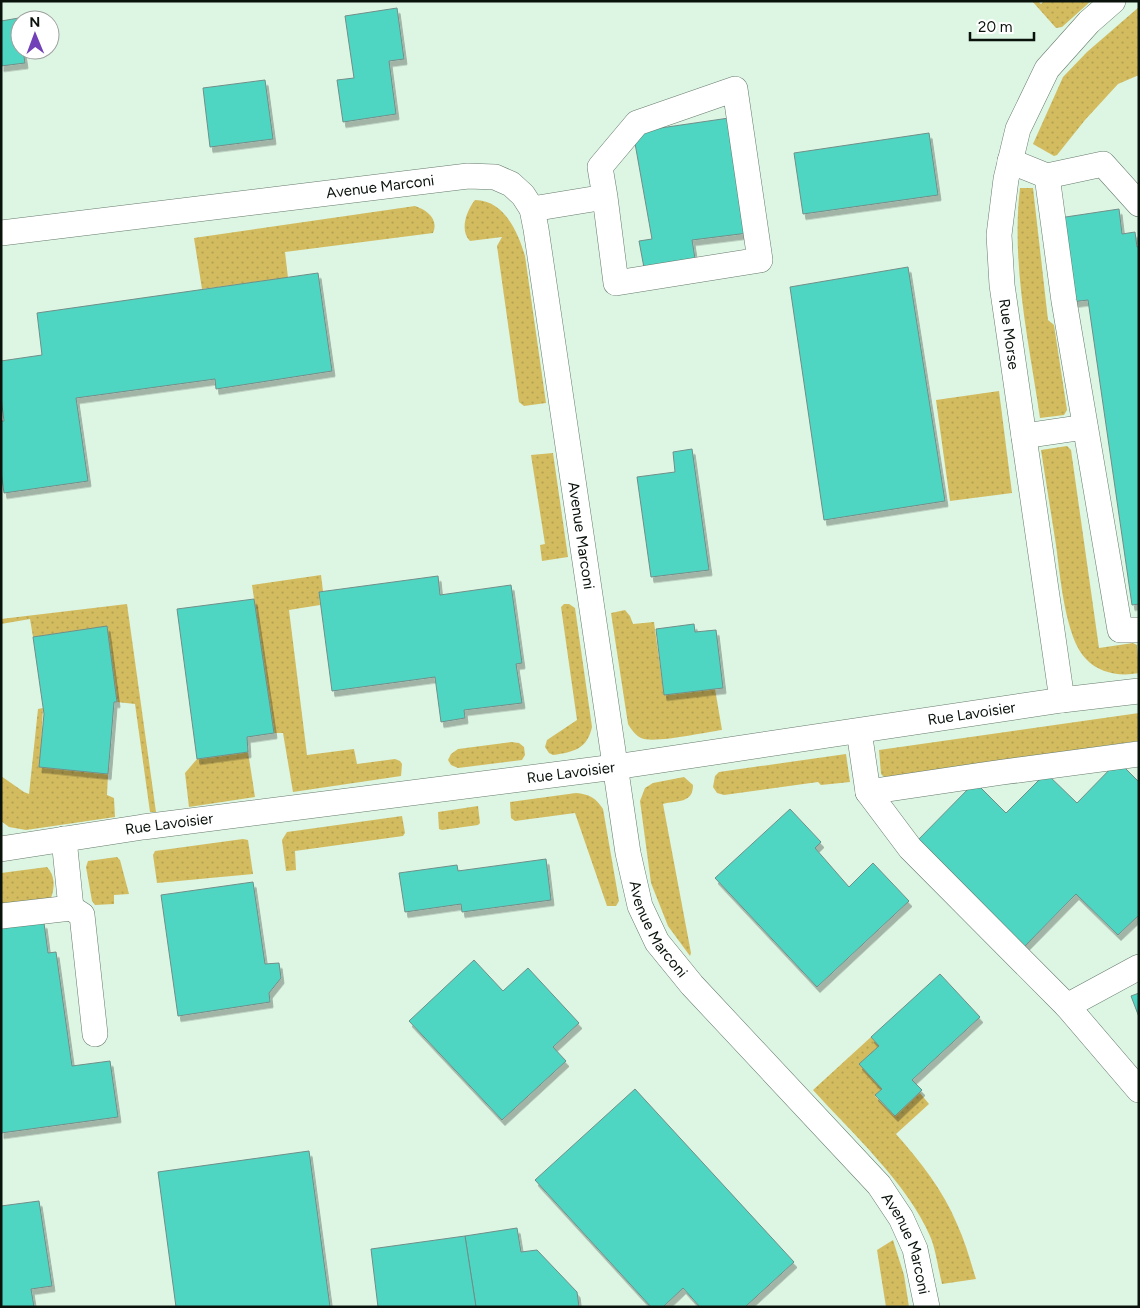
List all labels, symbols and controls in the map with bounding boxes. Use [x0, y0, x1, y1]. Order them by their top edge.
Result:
north arrow [10, 10, 60, 60]
scale bar [970, 10, 1034, 42]
text: N [29, 14, 40, 31]
text: 20 m [978, 18, 1012, 36]
street label: Avenue Marconi [325, 171, 435, 202]
street label: Rue Morse [995, 297, 1023, 371]
street label: Avenue Marconi [564, 480, 598, 590]
street label: Rue Lavoisier [926, 698, 1017, 729]
street label: Rue Lavoisier [526, 758, 616, 787]
street label: Rue Lavoisier [124, 809, 214, 839]
street label: Avenue Marconi [626, 879, 691, 981]
street label: Avenue Marconi [878, 1189, 933, 1296]

